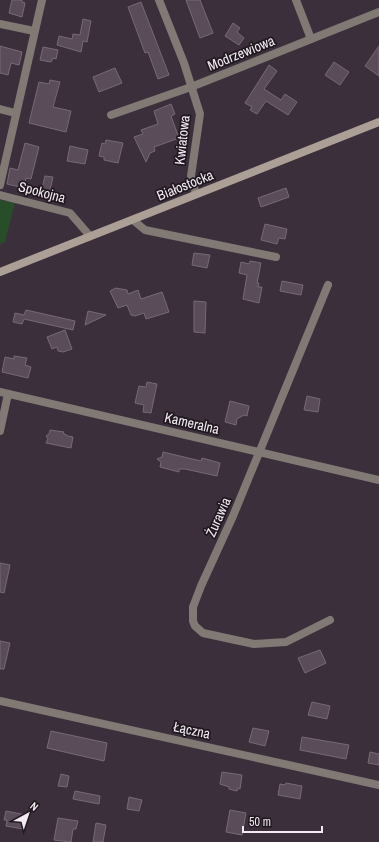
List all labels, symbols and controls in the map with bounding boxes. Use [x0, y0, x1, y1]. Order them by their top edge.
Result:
street label: Modrzewiowa [205, 31, 278, 75]
street label: Kwiatowa [170, 114, 194, 166]
street label: Białostocka [154, 165, 216, 204]
street label: Spokojna [17, 177, 68, 207]
street label: Kameralna [163, 408, 222, 438]
street label: Żurawia [201, 494, 235, 540]
street label: Łączna [172, 717, 213, 743]
north arrow [8, 794, 48, 834]
text: N [27, 799, 41, 814]
scale bar [243, 808, 322, 834]
text: 50 m [249, 814, 271, 830]

